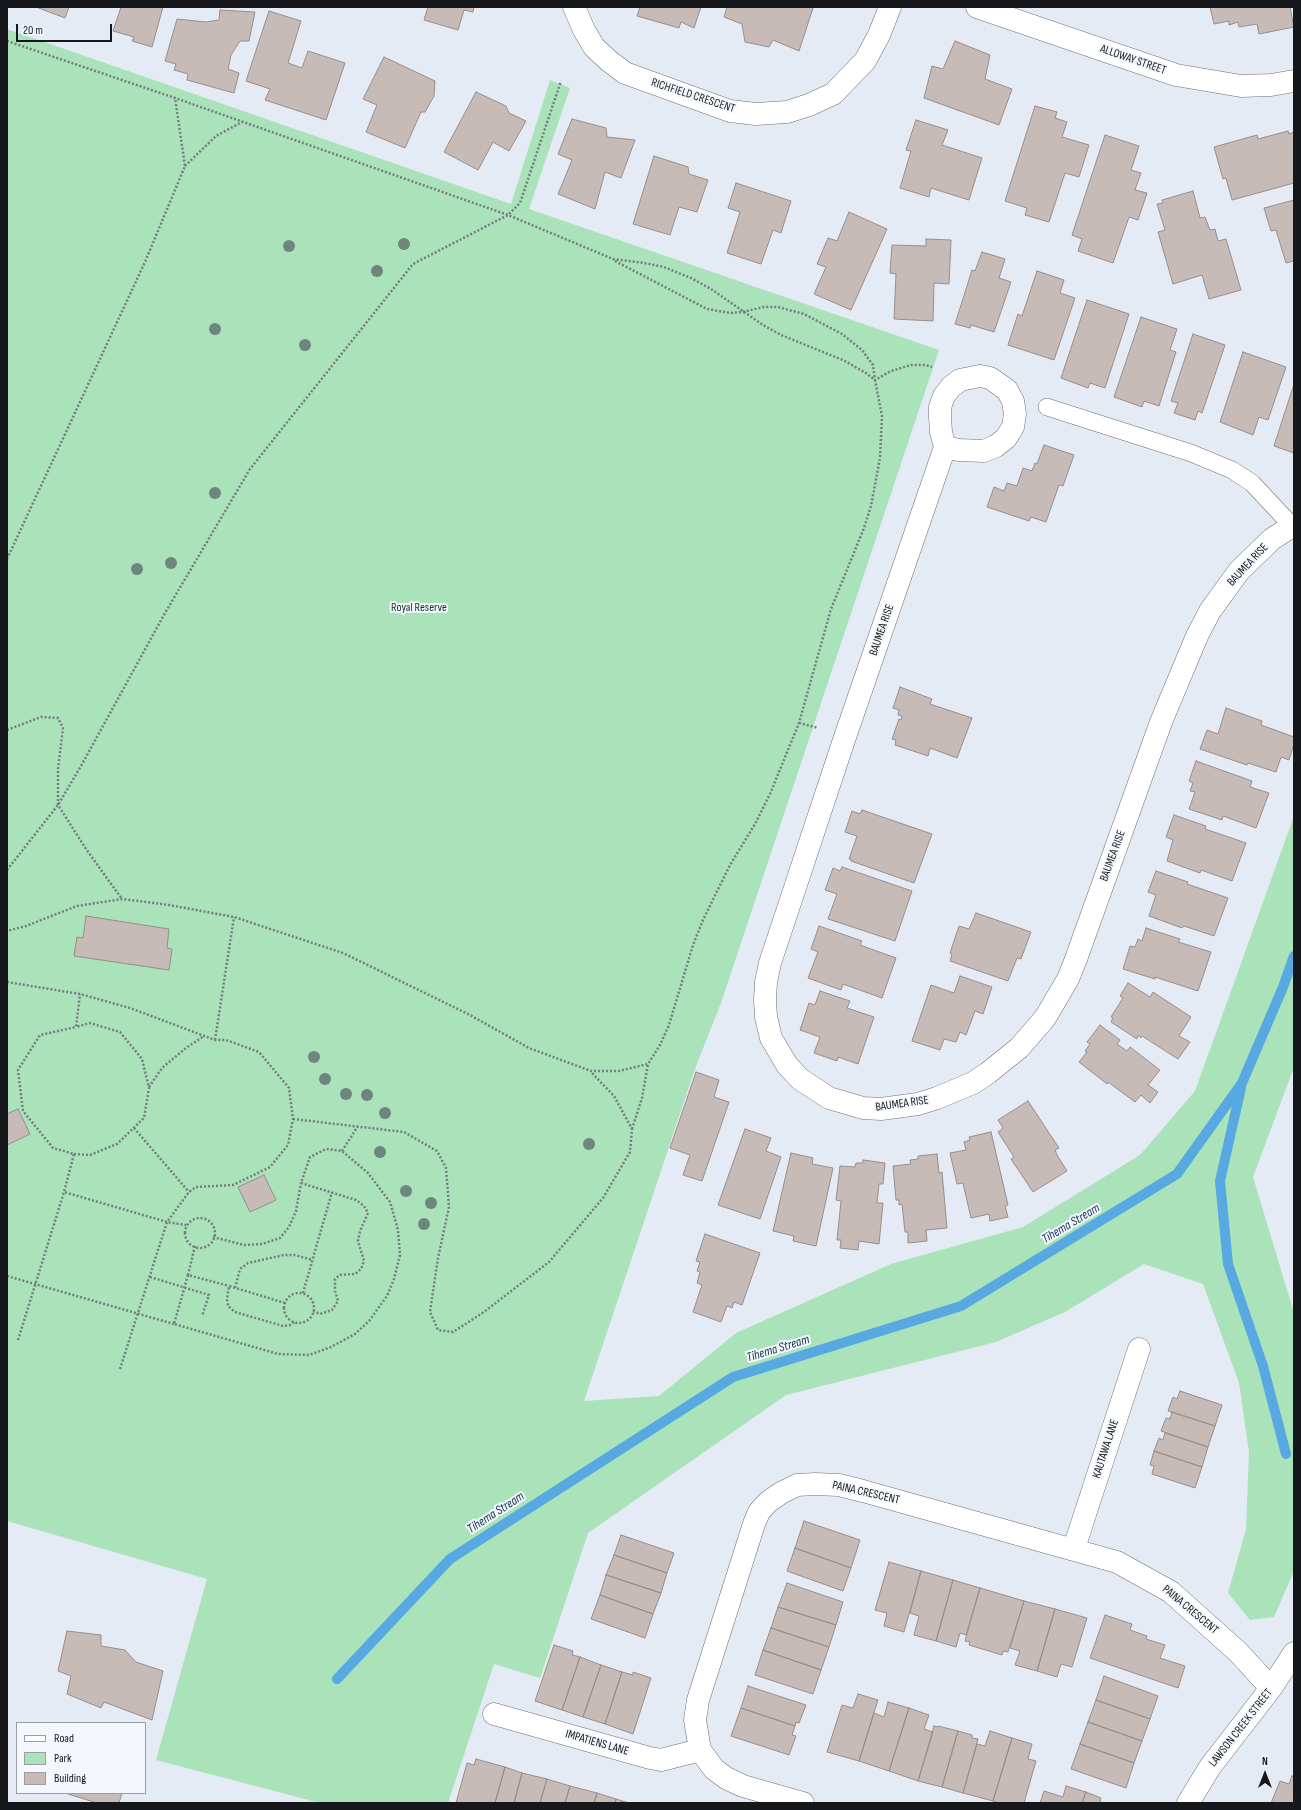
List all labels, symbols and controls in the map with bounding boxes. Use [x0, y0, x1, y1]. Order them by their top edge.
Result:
scale bar [18, 16, 114, 42]
text: 20 m [23, 23, 43, 38]
street label: ALLOWAY STREET [1098, 42, 1168, 78]
street label: RICHFIELD CRESCENT [649, 76, 737, 116]
street label: BAUMEA RISE [1225, 541, 1271, 589]
park label: Royal Reserve [391, 601, 447, 615]
street label: BAUMEA RISE [867, 602, 897, 658]
street label: BAUMEA RISE [1097, 828, 1129, 884]
street label: BAUMEA RISE [875, 1093, 929, 1115]
water label: Tihema Stream [1039, 1201, 1103, 1247]
water label: Tihema Stream [745, 1332, 811, 1366]
street label: KAUTAWA LANE [1090, 1418, 1122, 1480]
street label: PAINA CRESCENT [831, 1478, 901, 1508]
water label: Tihema Stream [465, 1489, 527, 1537]
street label: PAINA CRESCENT [1159, 1582, 1221, 1638]
street label: LAWSON CREEK STREET [1206, 1686, 1276, 1770]
legend [16, 1722, 146, 1794]
street label: IMPATIENS LANE [564, 1727, 630, 1759]
text: Road [54, 1731, 74, 1746]
text: Park [54, 1751, 72, 1766]
north arrow [1245, 1754, 1285, 1794]
text: Building [54, 1771, 86, 1786]

